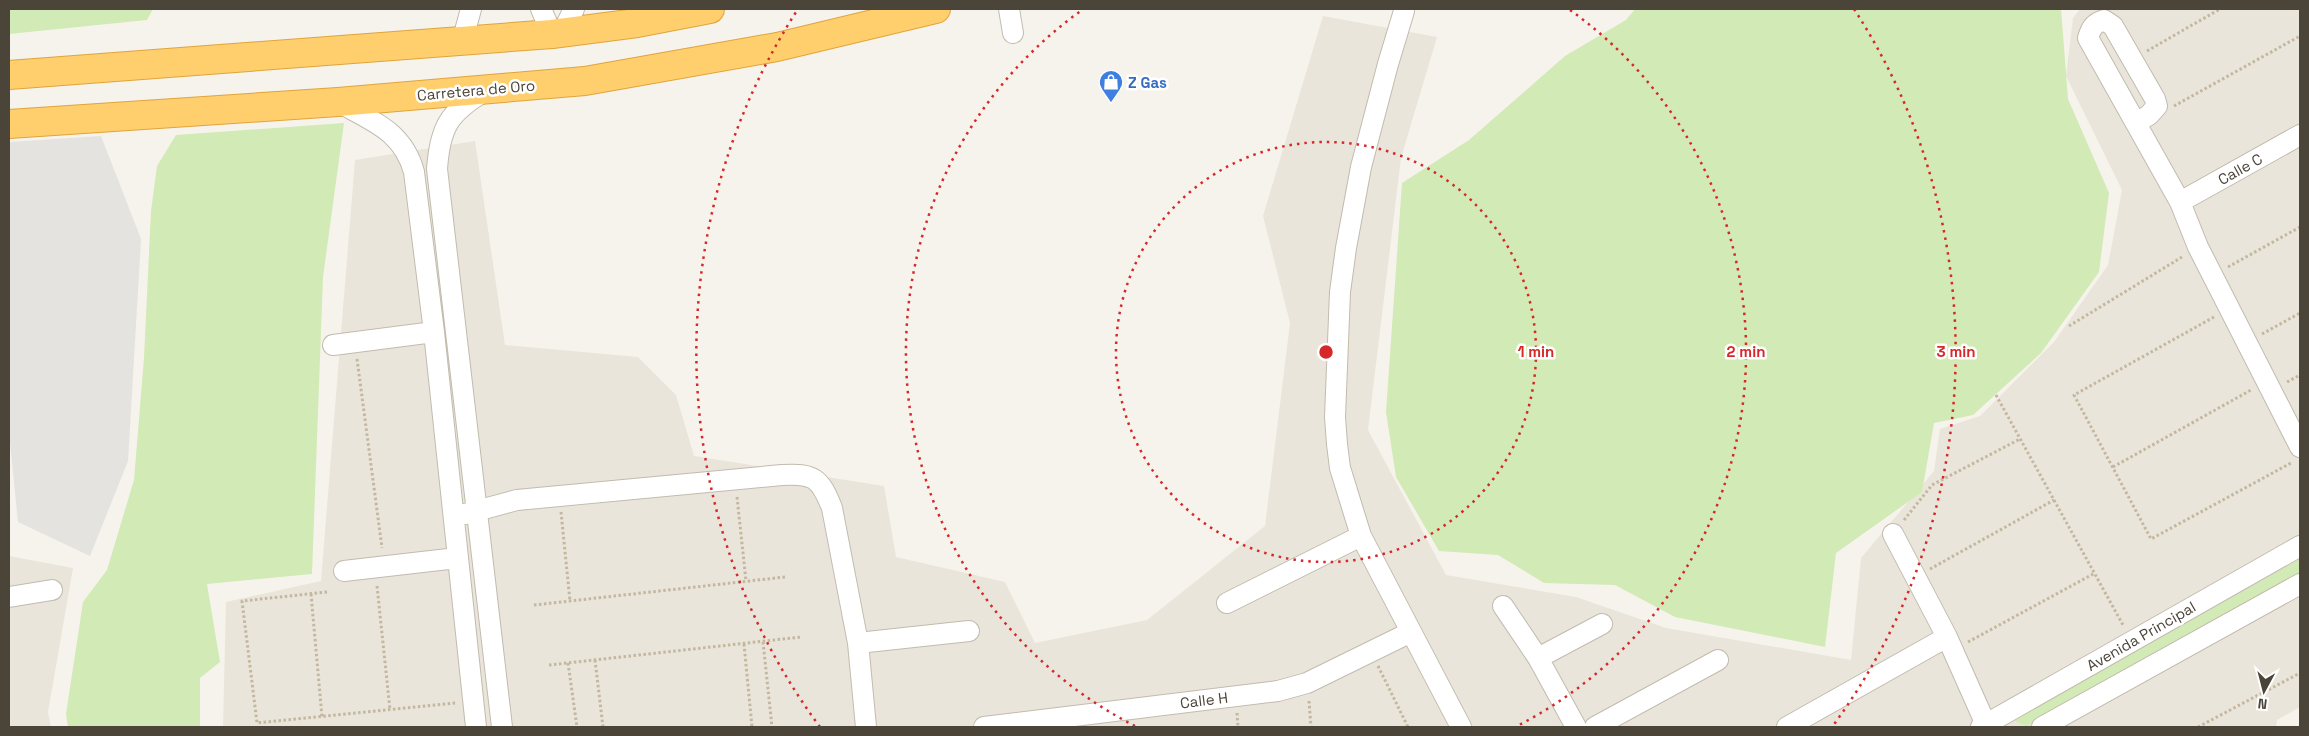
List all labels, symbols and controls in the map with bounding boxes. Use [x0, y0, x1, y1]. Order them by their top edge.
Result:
shop icon: Z Gas [1098, 69, 1124, 103]
place label: Z Gas [1128, 73, 1167, 92]
street label: Carretera de Oro [416, 75, 536, 105]
street label: Calle C [2214, 149, 2266, 189]
text: 1 min [1518, 342, 1554, 361]
text: 2 min [1727, 342, 1765, 361]
text: 3 min [1937, 342, 1975, 361]
centre of rings [1317, 343, 1335, 361]
street label: Avenida Principal [2083, 597, 2199, 675]
north arrow [2239, 666, 2289, 716]
street label: Calle H [1179, 688, 1229, 712]
text: N [2257, 694, 2268, 713]

